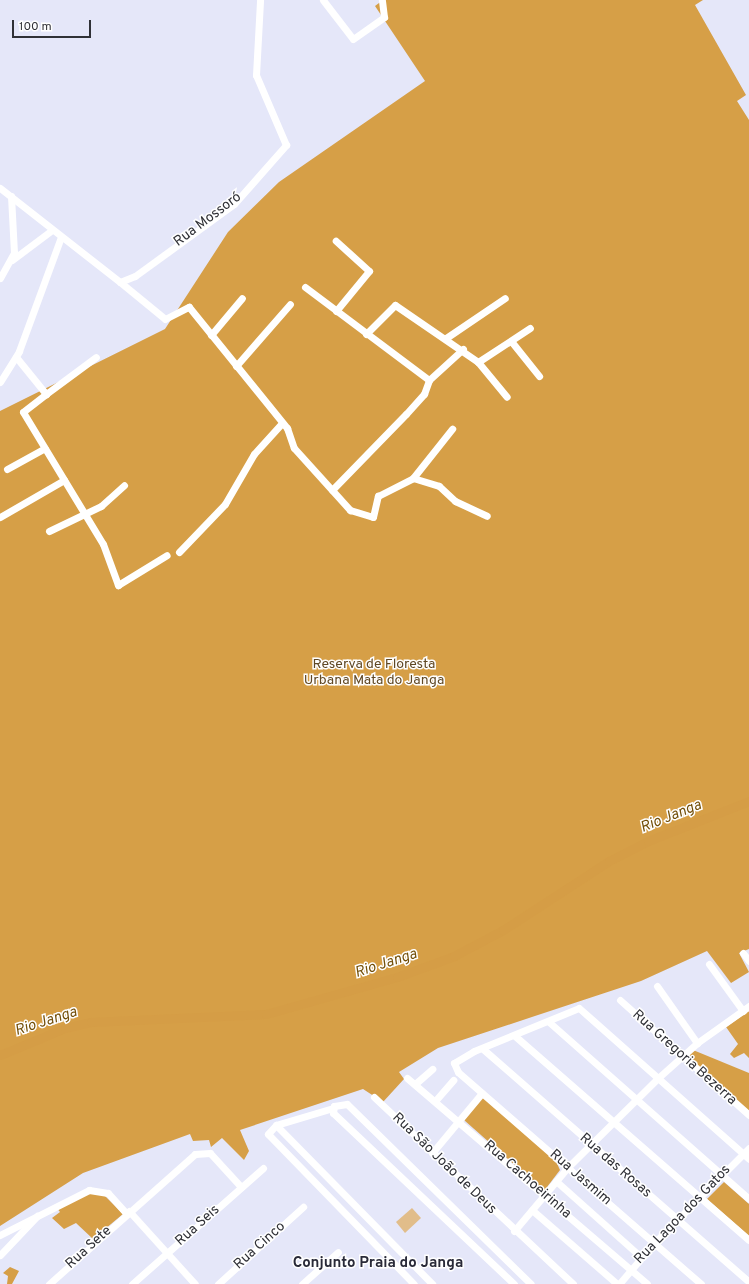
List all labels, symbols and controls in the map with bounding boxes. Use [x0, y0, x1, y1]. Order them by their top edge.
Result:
scale bar [14, 12, 93, 38]
text: 100 m [19, 19, 52, 35]
street label: Rua Mossoró [171, 189, 245, 251]
park label: Reserva de Floresta Urbana Mata do Janga [304, 657, 444, 690]
water label: Rio Janga [638, 797, 704, 837]
water label: Rio Janga [353, 946, 419, 982]
water label: Rio Janga [13, 1004, 79, 1040]
street label: Rua Gregoria Bezerra [628, 1007, 740, 1109]
street label: Rua São João de Deus [388, 1110, 500, 1218]
street label: Rua das Rosas [576, 1130, 654, 1202]
street label: Rua Cachoeirinha [480, 1137, 574, 1223]
street label: Rua Jasmim [546, 1147, 614, 1209]
street label: Rua Lagoa dos Gatos [631, 1162, 735, 1268]
street label: Rua Seis [172, 1202, 224, 1250]
street label: Rua Cinco [231, 1219, 289, 1273]
street label: Rua Sete [63, 1223, 115, 1273]
district label: Conjunto Praia do Janga [293, 1255, 463, 1273]

